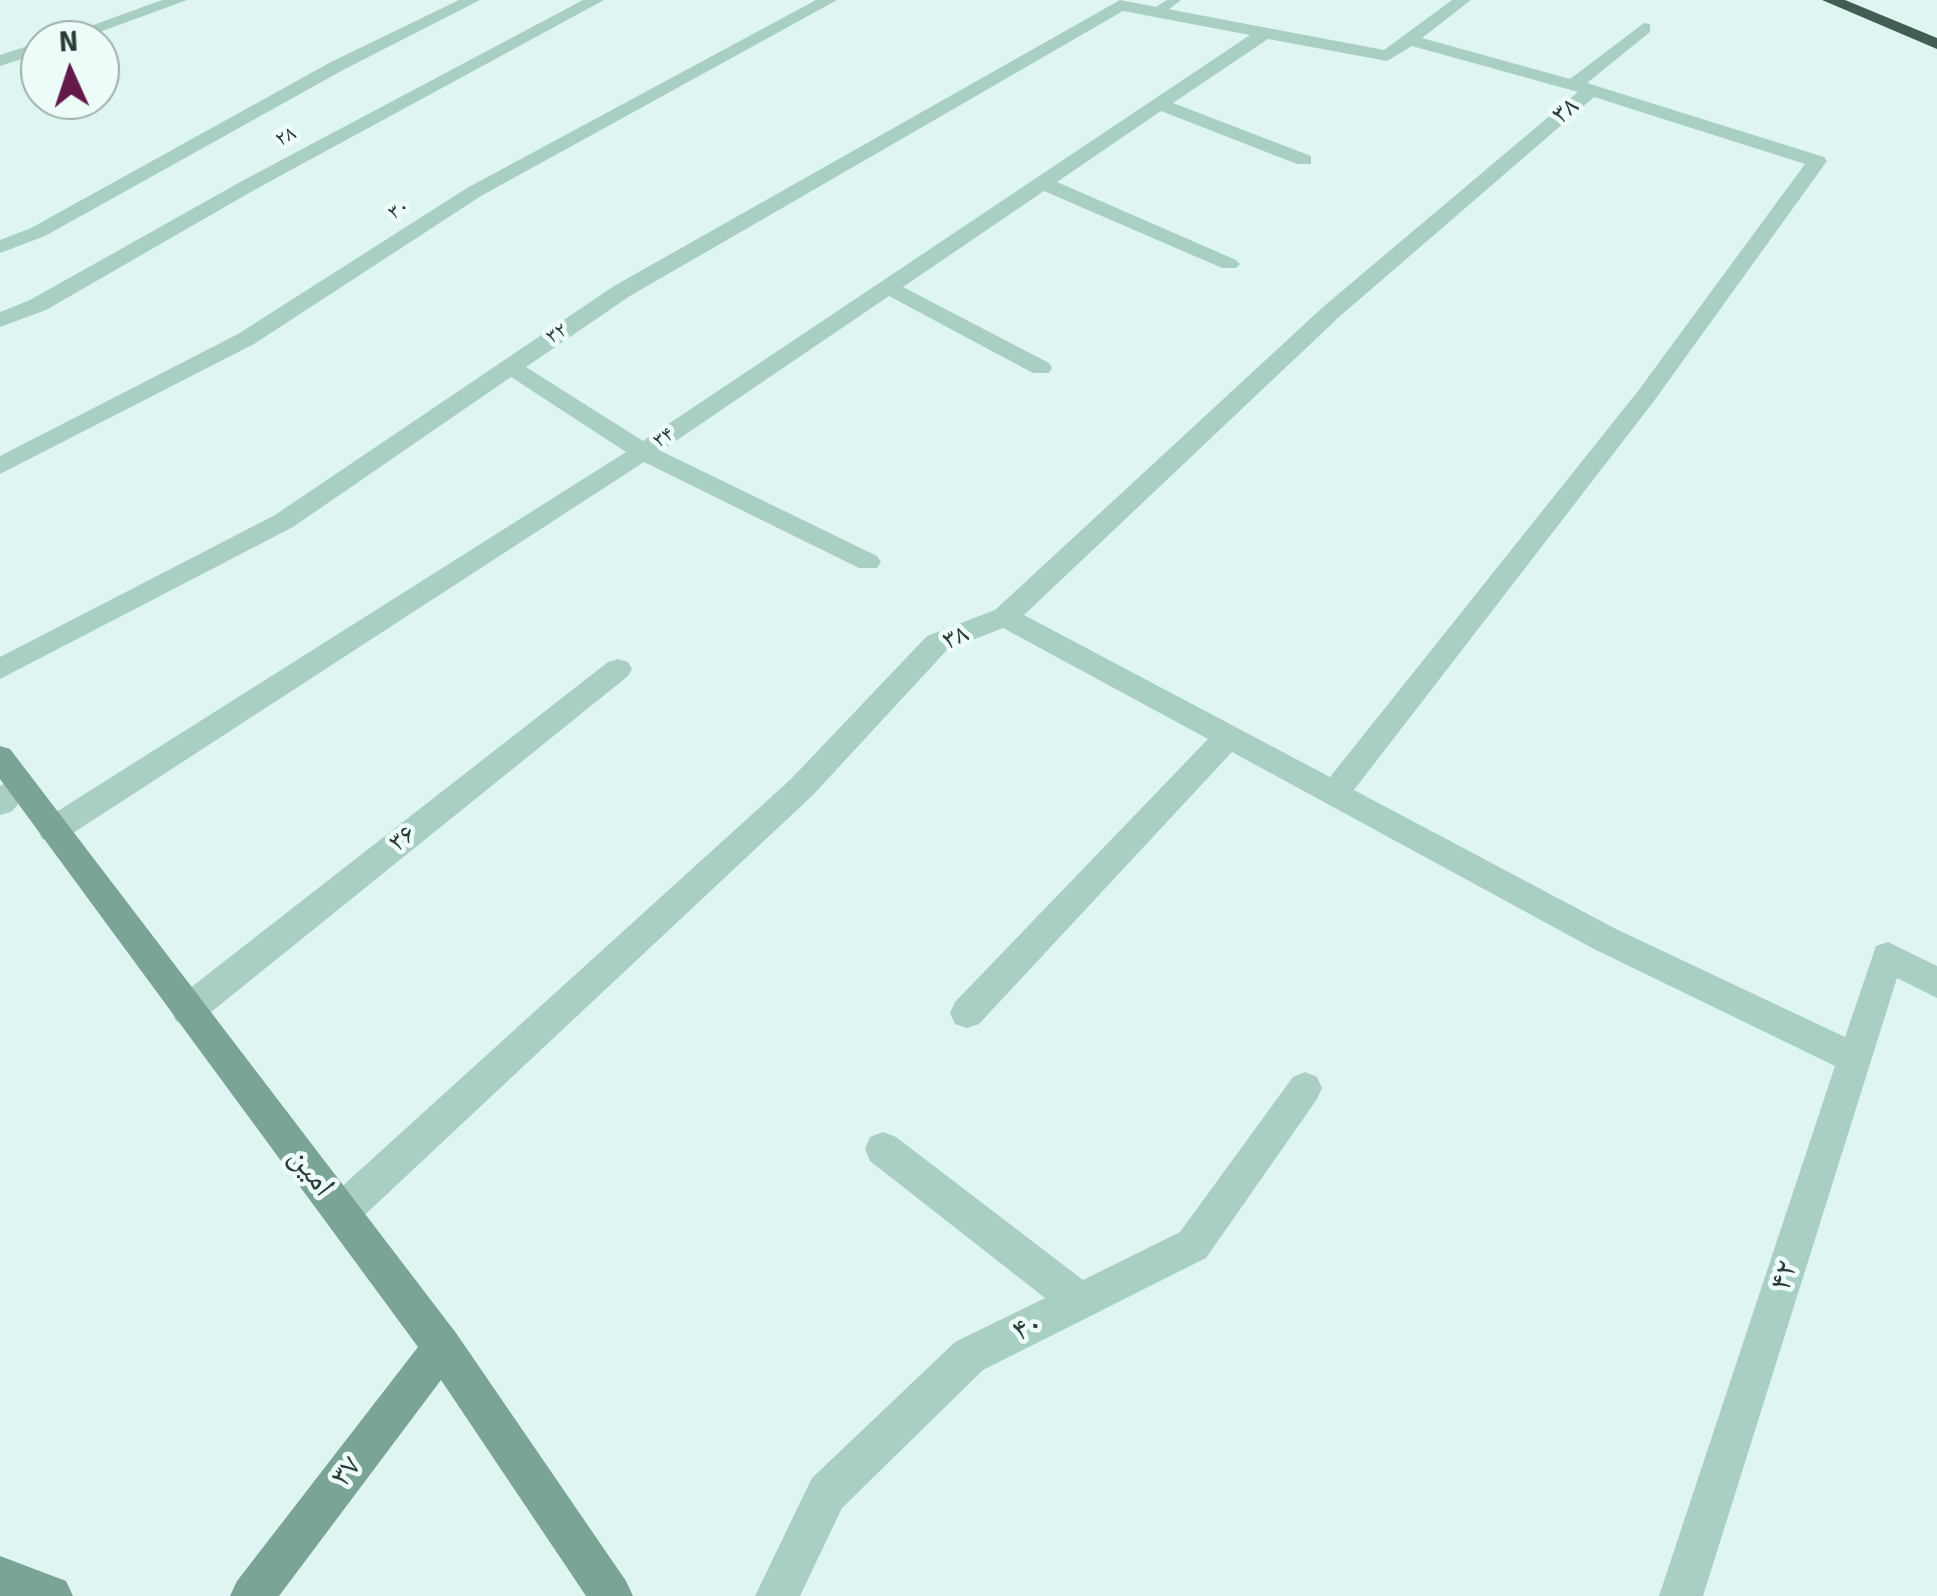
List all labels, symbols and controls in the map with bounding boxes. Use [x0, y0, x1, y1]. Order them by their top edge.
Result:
north arrow [20, 20, 120, 120]
text: N [58, 25, 79, 60]
street label: ۳۸ [1546, 90, 1586, 132]
street label: ۲۸ [271, 121, 301, 153]
street label: ۳۰ [384, 194, 414, 226]
street label: ۳۲ [542, 318, 572, 350]
street label: ۳۴ [648, 422, 680, 454]
street label: ۳۸ [938, 617, 974, 659]
street label: ۳۶ [383, 818, 423, 860]
street label: امین [280, 1140, 342, 1204]
street label: ۴۲ [1762, 1256, 1808, 1296]
street label: ۴۰ [1007, 1305, 1049, 1351]
street label: ۳۷ [323, 1449, 371, 1495]

